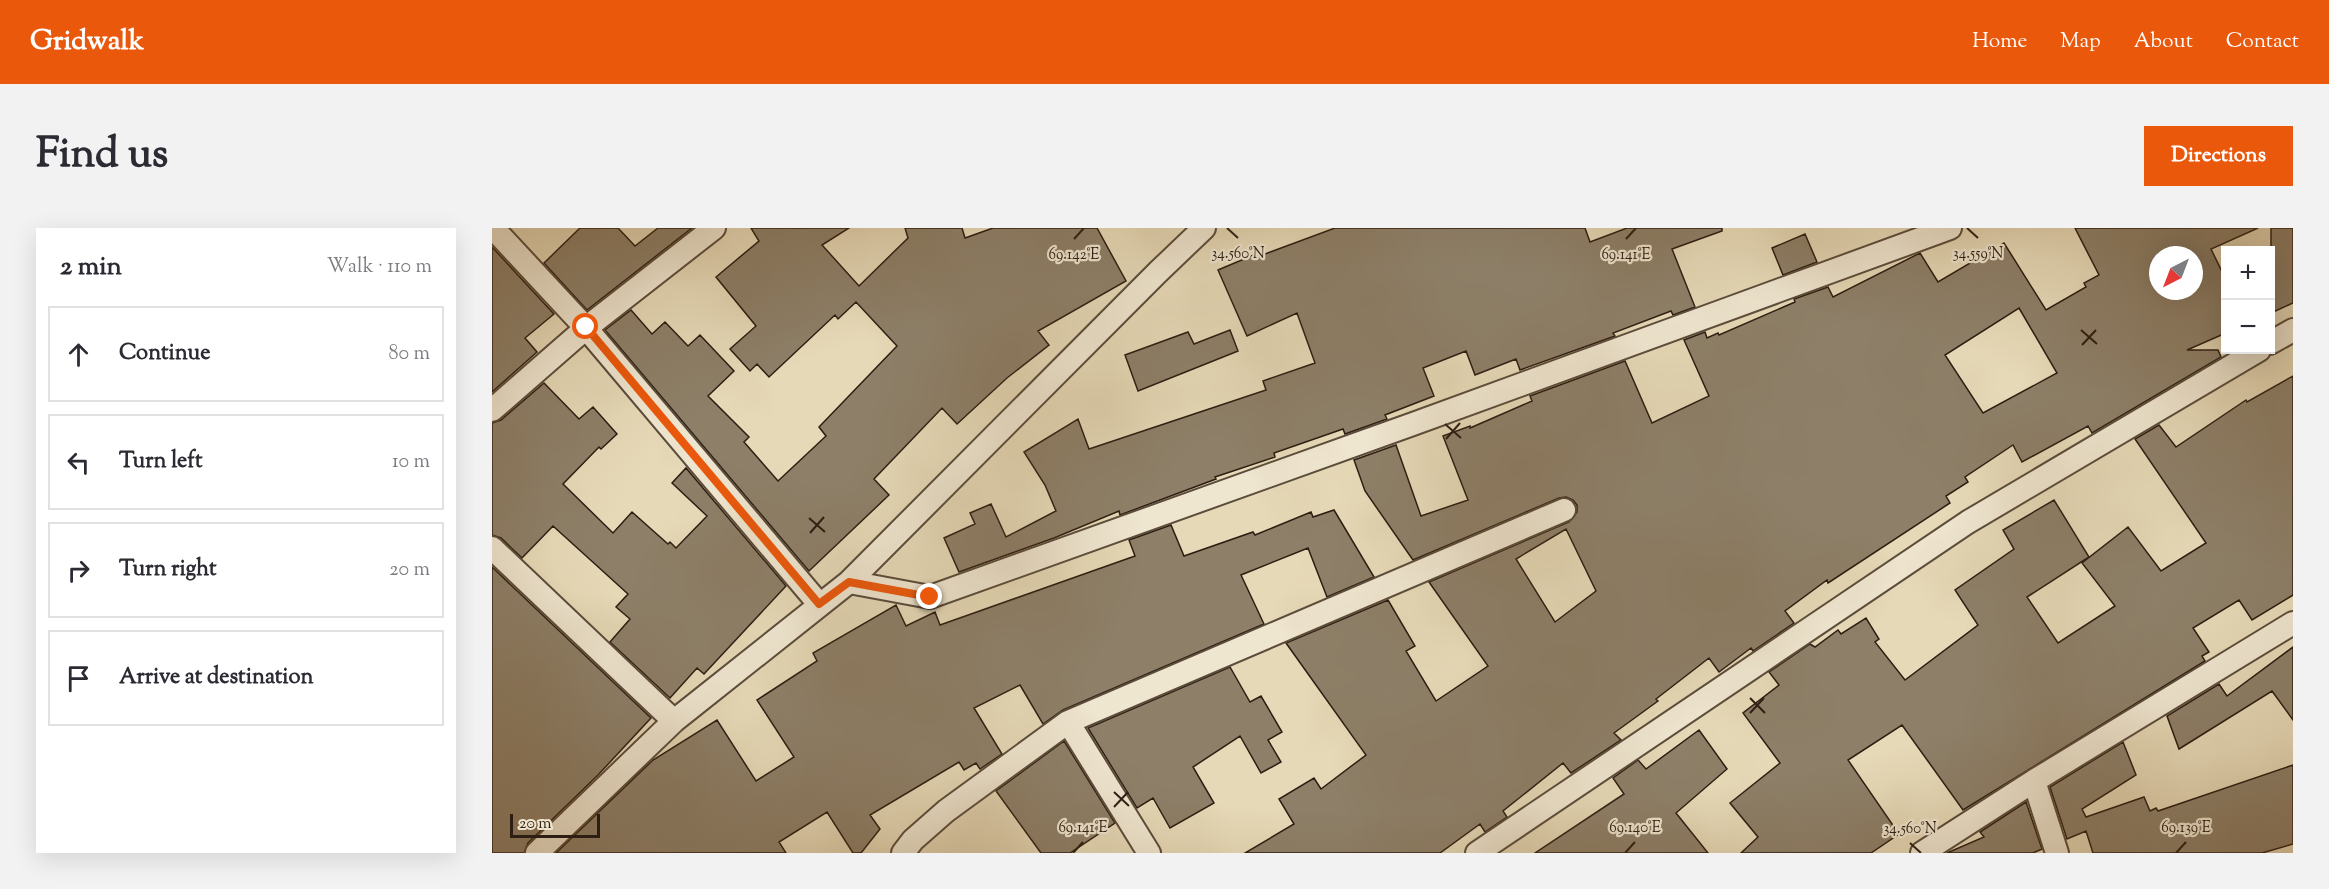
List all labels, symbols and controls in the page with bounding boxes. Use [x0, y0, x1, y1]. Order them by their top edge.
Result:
text: Gridwalk [30, 22, 144, 62]
text: Home [1972, 27, 2027, 57]
text: Map [2060, 27, 2101, 57]
text: About [2134, 27, 2193, 57]
text: Contact [2226, 27, 2299, 57]
text: Find us [36, 126, 168, 186]
button: Directions [2144, 126, 2293, 186]
text: 34.560°N [1211, 244, 1265, 265]
text: 34.559°N [1953, 244, 2003, 265]
text: 69.142°E [1049, 245, 1099, 266]
text: 69.141°E [1601, 245, 1651, 266]
north arrow [2149, 246, 2203, 300]
map controls [2221, 246, 2275, 354]
button: + [2221, 246, 2275, 300]
text: 2 min [60, 249, 122, 286]
text: Walk · 110 m [327, 253, 432, 282]
button: − [2221, 300, 2275, 354]
route start [572, 313, 598, 339]
icon: ahead [62, 338, 95, 371]
text: Continue [119, 338, 210, 370]
text: 80 m [389, 340, 430, 369]
icon: left [62, 446, 95, 479]
text: Turn left [119, 446, 202, 478]
text: 10 m [392, 448, 430, 477]
icon: right [62, 554, 95, 587]
text: Turn right [119, 554, 216, 586]
text: 20 m [389, 556, 430, 585]
route end [916, 583, 942, 609]
icon: arrive [62, 662, 95, 695]
text: Arrive at destination [119, 662, 314, 694]
scale bar [510, 811, 600, 838]
text: 20 m [519, 813, 552, 836]
text: 69.141°E [1058, 818, 1108, 839]
text: 69.140°E [1609, 818, 1661, 839]
text: 69.139°E [2161, 818, 2211, 839]
text: 34.560°N [1883, 819, 1937, 840]

